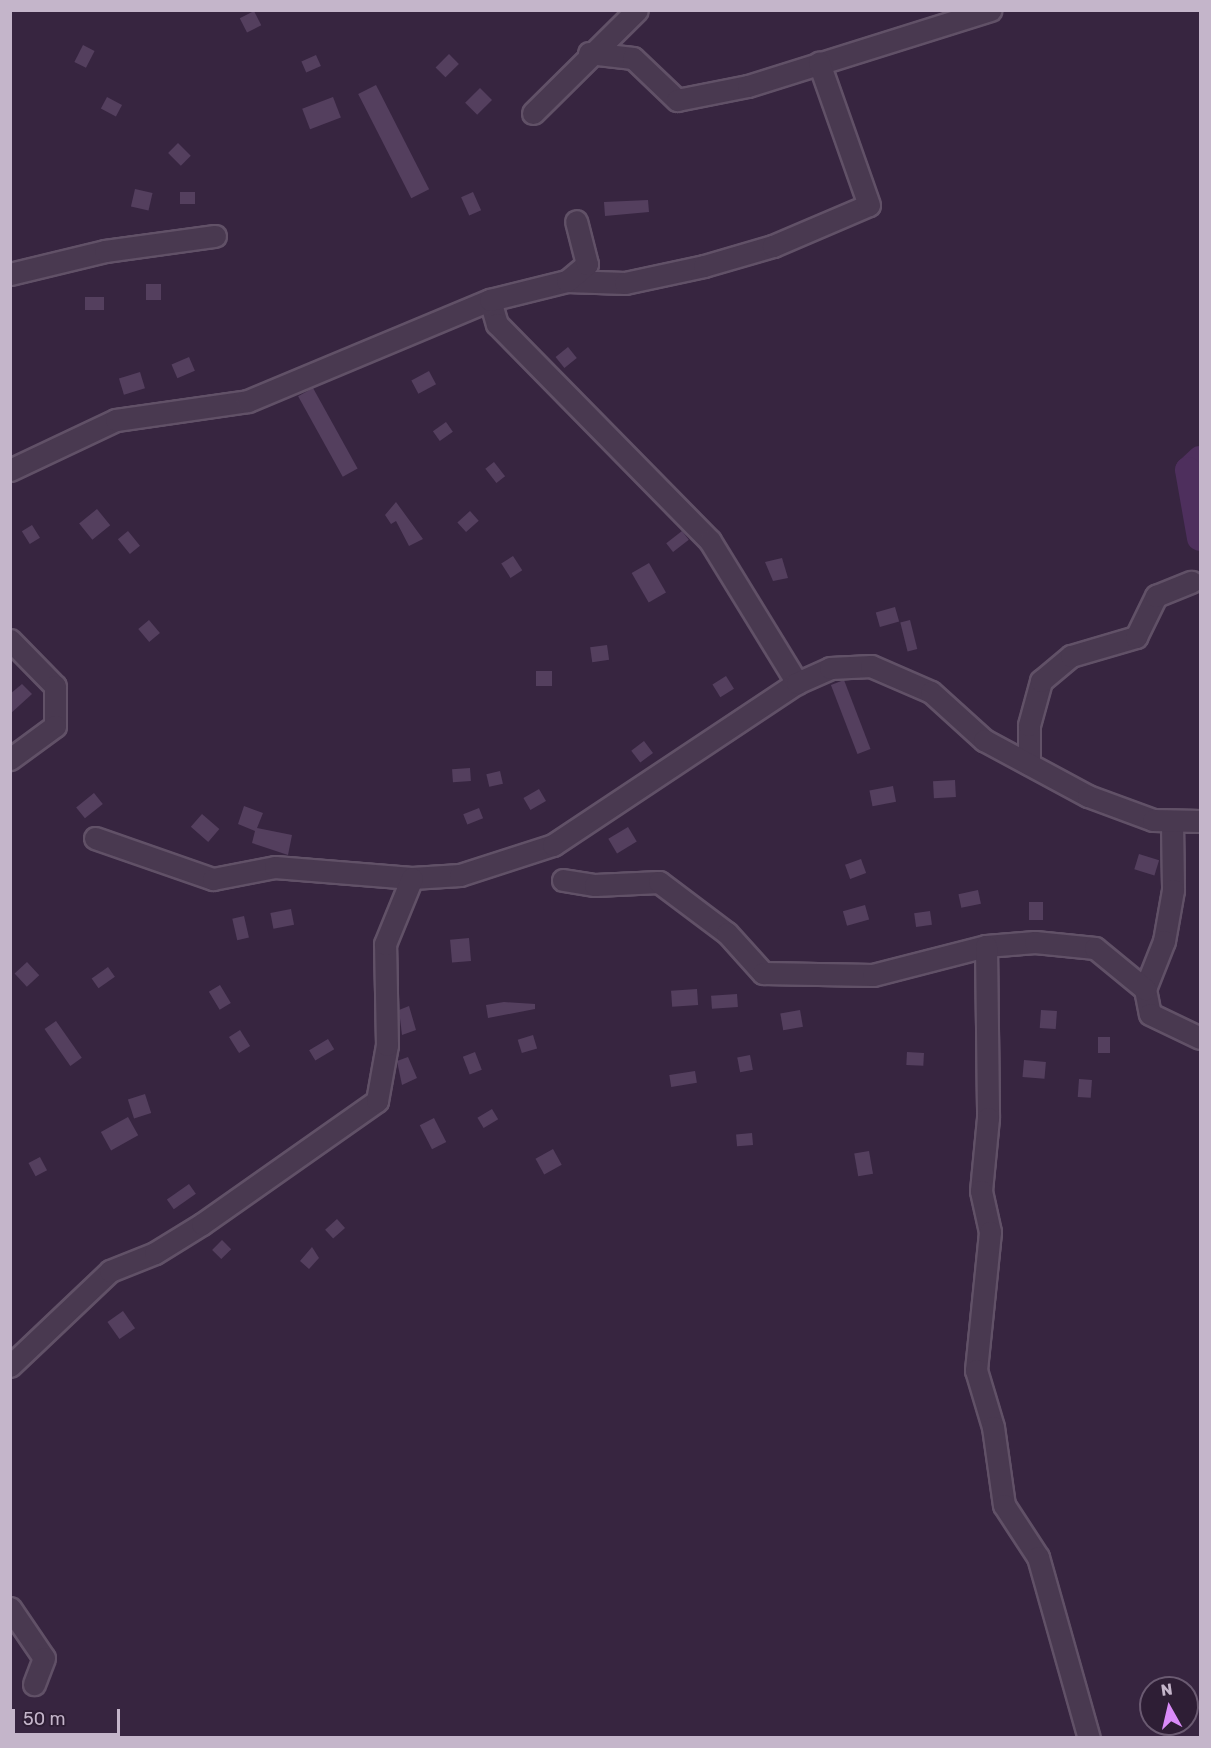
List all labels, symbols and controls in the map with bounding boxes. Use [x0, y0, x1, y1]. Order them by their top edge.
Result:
north arrow [1139, 1676, 1199, 1736]
text: N [1160, 1679, 1174, 1700]
scale bar [15, 1697, 123, 1735]
text: 50 m [23, 1708, 66, 1730]

